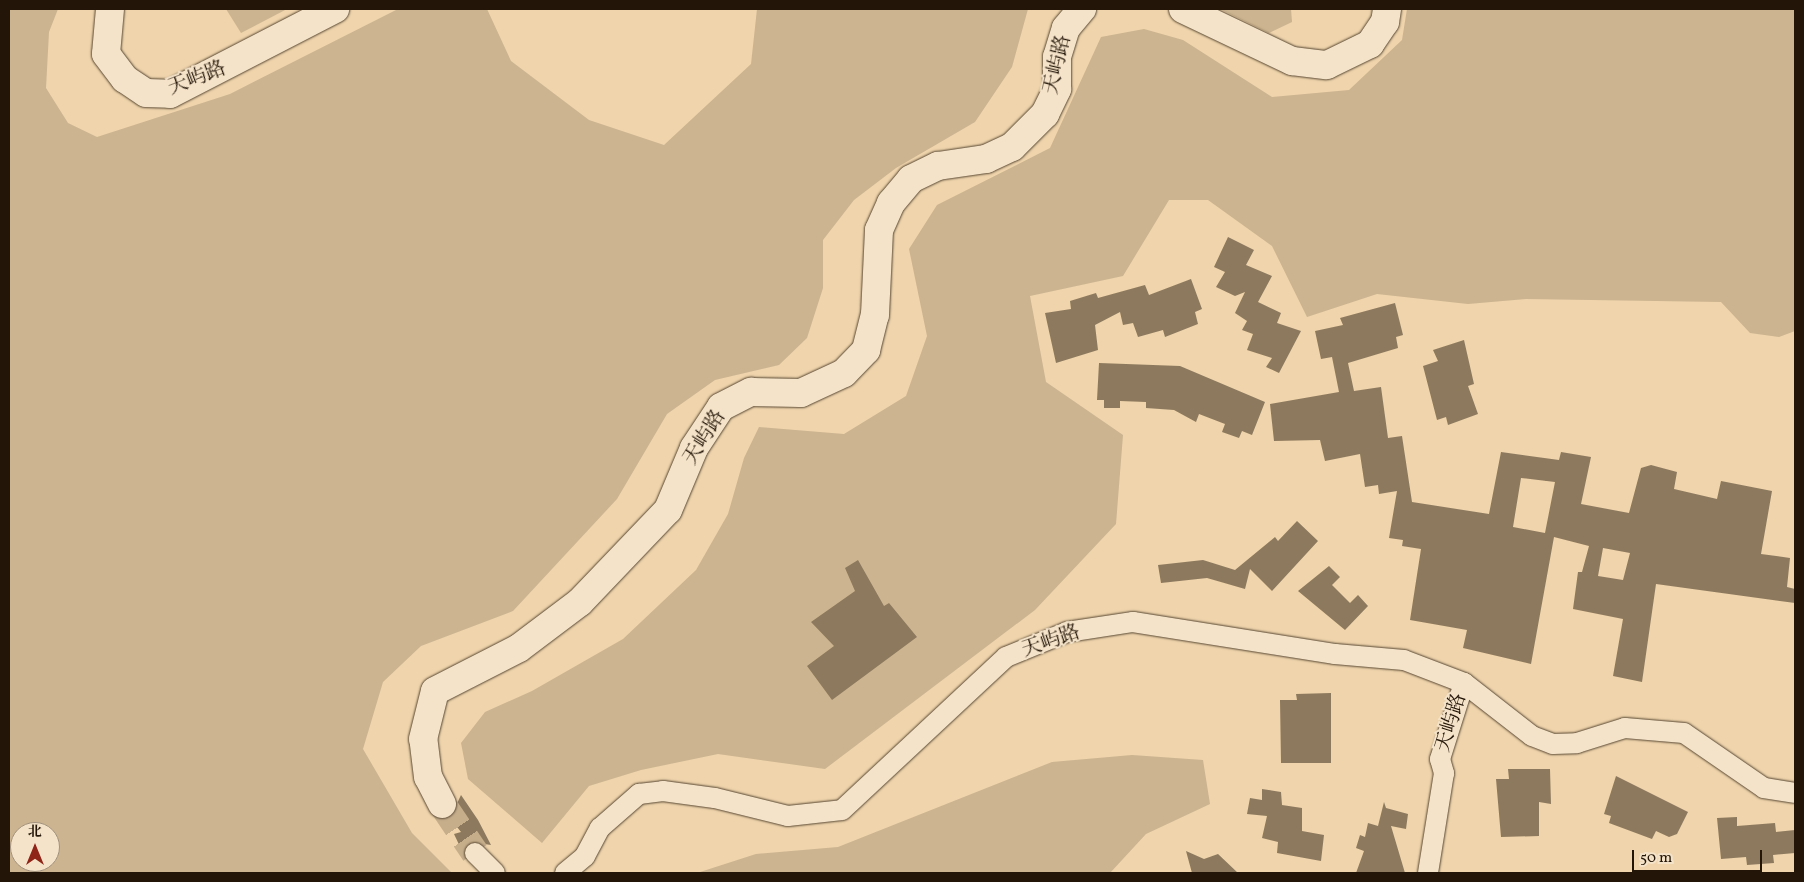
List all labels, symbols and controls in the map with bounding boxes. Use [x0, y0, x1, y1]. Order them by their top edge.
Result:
street label: 天屿路 [1040, 33, 1076, 97]
street label: 天屿路 [165, 57, 229, 101]
street label: 天屿路 [679, 406, 731, 470]
street label: 天屿路 [1019, 621, 1083, 663]
street label: 天屿路 [1432, 691, 1472, 755]
north arrow [10, 822, 60, 872]
text: 北 [28, 823, 42, 842]
scale bar [1634, 840, 1764, 872]
text: 50 m [1640, 848, 1672, 869]

